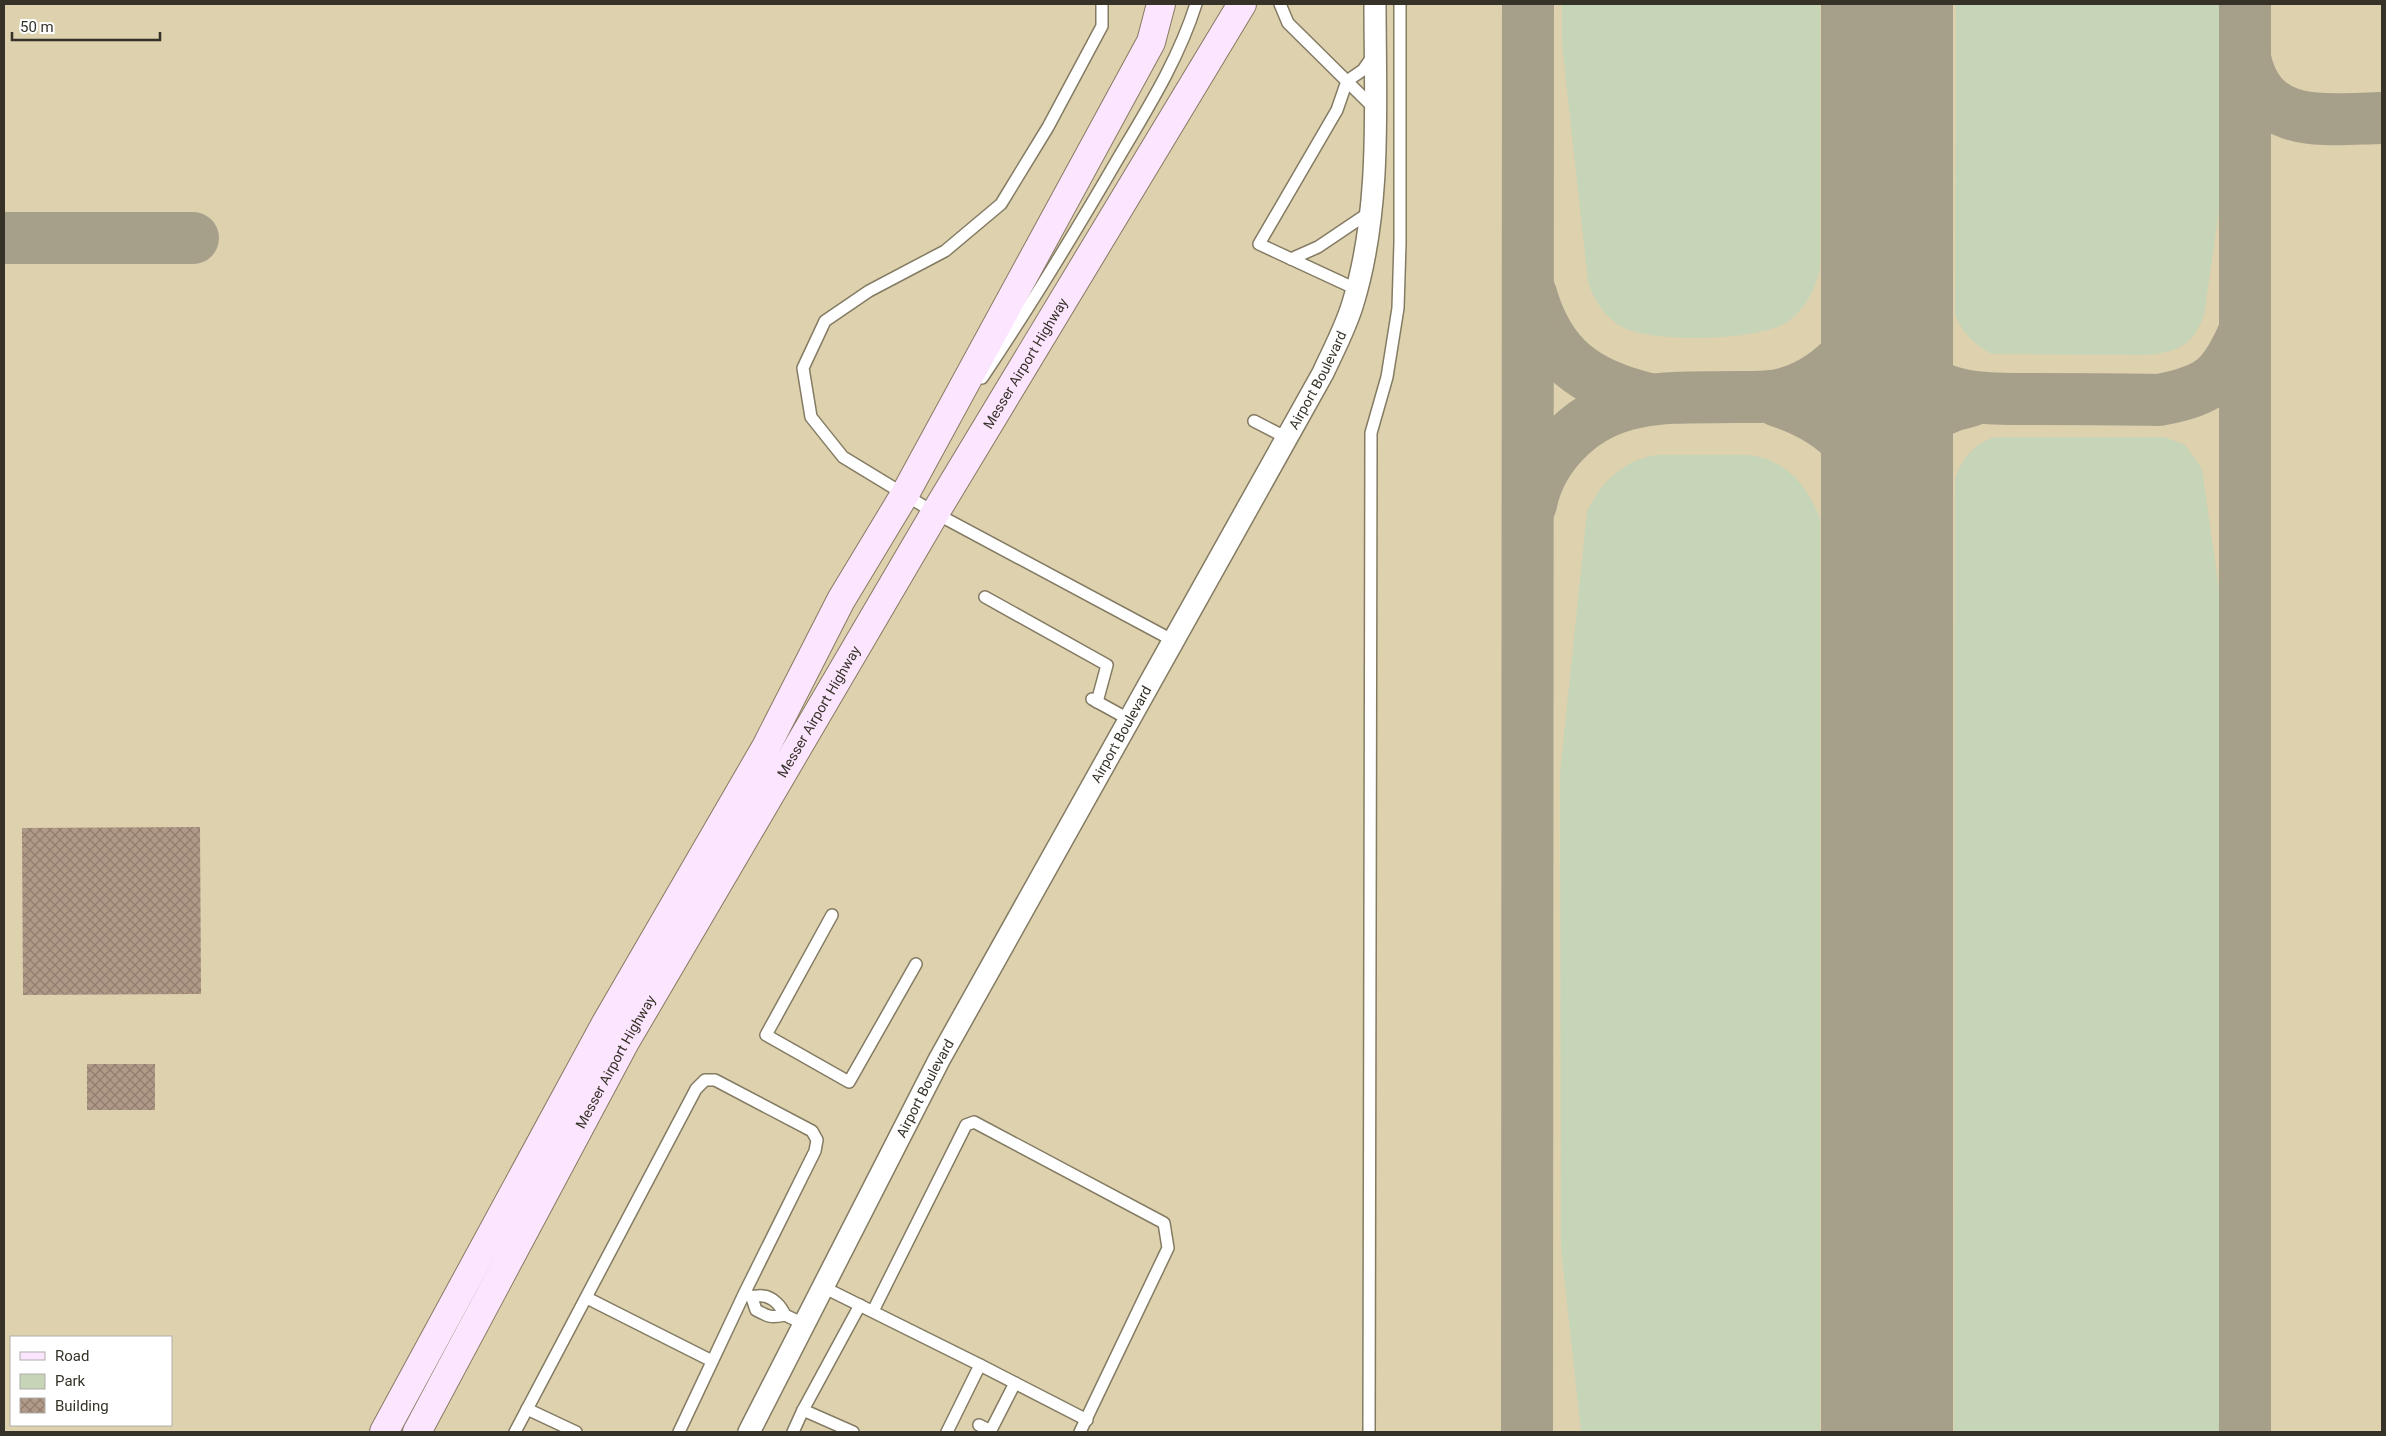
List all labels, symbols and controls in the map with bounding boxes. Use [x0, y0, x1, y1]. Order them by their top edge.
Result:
scale bar [12, 10, 160, 42]
text: 50 m [20, 18, 54, 36]
street label: Messer Airport Highway [980, 295, 1071, 432]
street label: Airport Boulevard [1285, 329, 1350, 432]
street label: Messer Airport Highway [774, 643, 864, 780]
street label: Airport Boulevard [1088, 683, 1155, 785]
street label: Messer Airport Highway [572, 992, 659, 1131]
street label: Airport Boulevard [893, 1036, 957, 1140]
legend [10, 1336, 172, 1426]
text: Road [55, 1347, 89, 1365]
text: Park [55, 1372, 86, 1390]
text: Building [55, 1397, 109, 1415]

